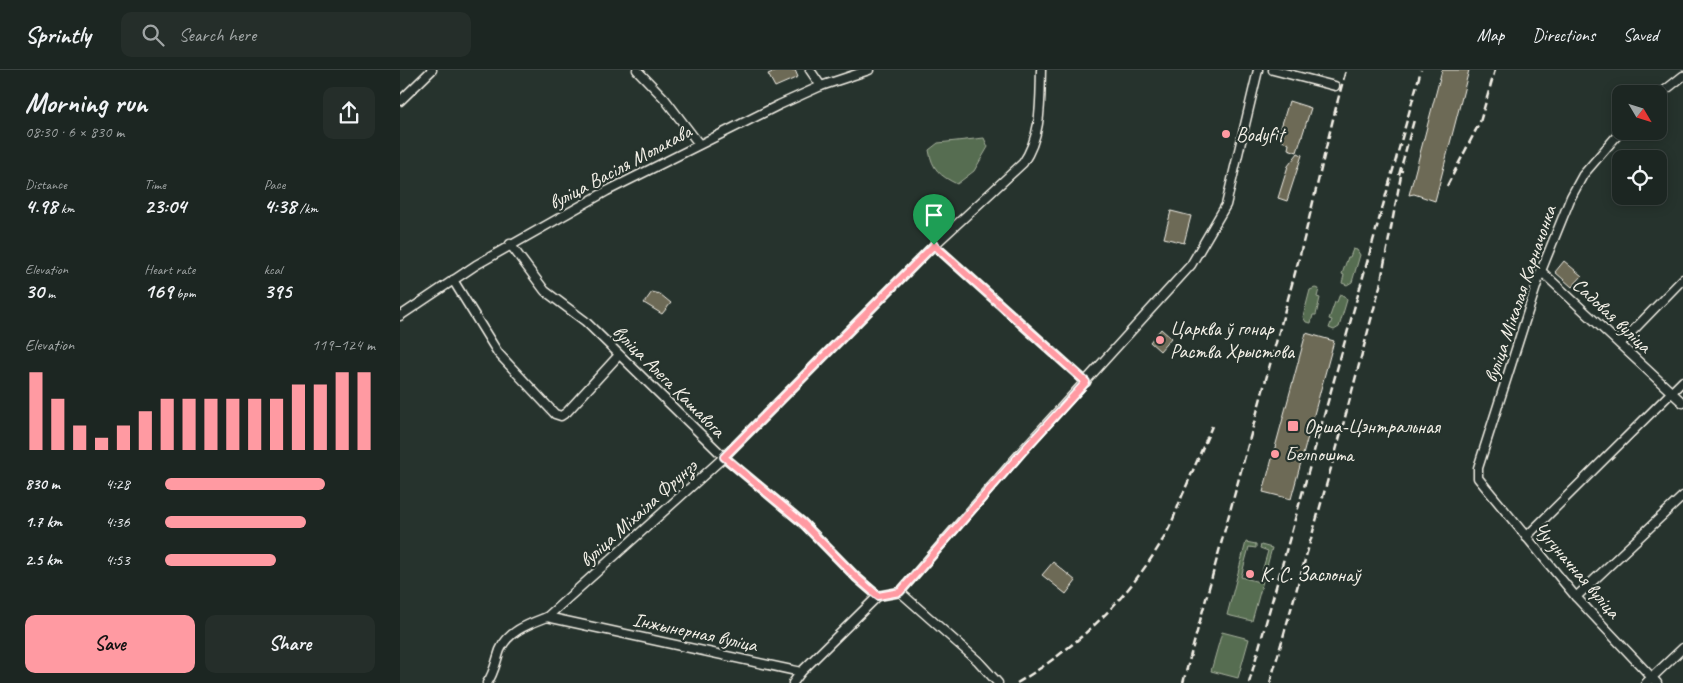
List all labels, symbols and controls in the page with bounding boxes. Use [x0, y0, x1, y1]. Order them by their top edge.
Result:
search box [121, 12, 471, 57]
text: Sprintly [25, 20, 91, 50]
icon: search [139, 21, 167, 49]
text: Search here [179, 23, 256, 47]
text: Map [1477, 24, 1504, 46]
text: Directions [1532, 24, 1595, 46]
text: Saved [1623, 24, 1658, 46]
text: Morning run [25, 85, 147, 120]
north arrow [1612, 85, 1668, 140]
map controls [1612, 85, 1667, 205]
button: share [323, 87, 375, 139]
street label: вуліца Васіля Молакава [544, 118, 697, 215]
text: 08:30 · 6 × 830 m [25, 122, 124, 142]
place label: Bodyfit [1236, 122, 1287, 147]
marker: Bodyfit [1220, 128, 1232, 140]
button: locate [1612, 150, 1667, 205]
text: Distance [25, 176, 67, 193]
text: Time [144, 176, 166, 193]
text: Pace [264, 176, 285, 193]
text: 4.98 [25, 193, 57, 219]
text: 23:04 [144, 193, 186, 219]
text: 4:38 [264, 193, 296, 219]
pin [913, 194, 955, 245]
text: km [57, 200, 74, 217]
text: /km [296, 200, 318, 217]
icon: arrive [920, 201, 948, 229]
street label: вуліца Мікалая Карначонка [1478, 201, 1562, 386]
text: Elevation [25, 261, 68, 278]
text: Heart rate [144, 261, 195, 278]
text: kcal [264, 261, 282, 278]
street label: Садовая вуліца [1567, 272, 1658, 359]
text: 30 [25, 278, 44, 304]
text: 169 [144, 278, 173, 304]
text: 395 [264, 278, 291, 304]
text: m [44, 285, 55, 302]
text: bpm [173, 285, 196, 302]
place label: Царква ў гонар Раства Хрыстова [1170, 316, 1296, 364]
street label: вуліца Алега Кашавога [607, 319, 732, 444]
marker: Царква ў гонар Раства Хрыстова [1154, 334, 1166, 346]
text: Elevation [25, 335, 74, 355]
text: 119–124 m [312, 335, 375, 355]
place label: Орша-Цэнтральная [1304, 414, 1442, 439]
marker: Орша-Цэнтральная [1286, 419, 1300, 433]
place label: Белпошта [1285, 442, 1355, 467]
marker: Белпошта [1269, 448, 1281, 460]
street label: вуліца Міхаіла Фрунзэ [574, 452, 704, 573]
text: 830 m [25, 474, 60, 494]
text: 4:28 [105, 474, 130, 494]
text: 1.7 km [25, 512, 62, 532]
text: 4:36 [105, 512, 130, 532]
street label: Чугуначная вуліца [1528, 516, 1627, 625]
text: 2.5 km [25, 550, 62, 570]
text: 4:53 [105, 550, 130, 570]
place label: К. С. Заслонаў [1260, 562, 1362, 587]
marker: К. С. Заслонаў [1244, 568, 1256, 580]
street label: Інжынерная вуліца [630, 607, 761, 658]
button: Save [25, 615, 195, 673]
button: Share [205, 615, 375, 673]

